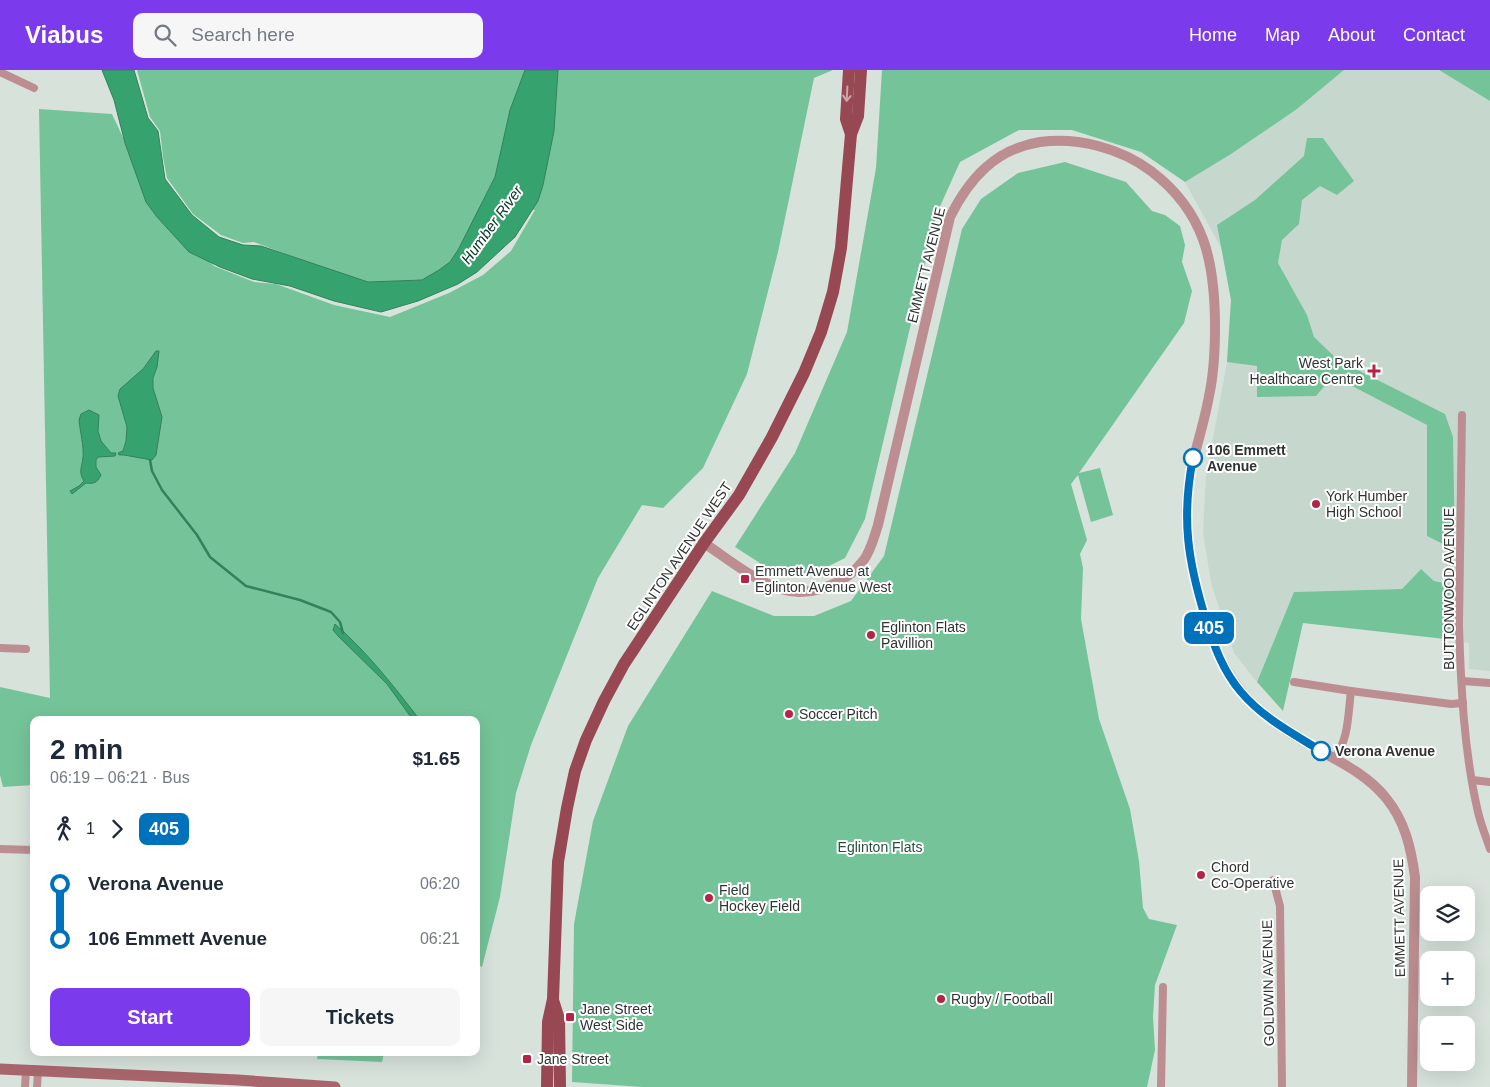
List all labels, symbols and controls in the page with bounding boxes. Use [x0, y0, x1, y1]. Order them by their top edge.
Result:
search box [133, 13, 483, 58]
text: Viabus [25, 21, 103, 48]
icon: search [151, 21, 179, 49]
text: Search here [191, 24, 295, 45]
text: Home [1189, 25, 1237, 45]
text: Map [1265, 25, 1300, 45]
text: About [1328, 25, 1375, 45]
text: Contact [1403, 25, 1465, 45]
one-way arrow [843, 86, 852, 102]
water label: Humber River [458, 181, 526, 267]
street label: EMMETT AVENUE [904, 206, 948, 324]
place label: West Park Healthcare Centre [1249, 355, 1364, 387]
marker: West Park Healthcare Centre [1367, 364, 1381, 378]
place label: 106 Emmett Avenue [1207, 442, 1286, 474]
marker: 106 Emmett Avenue [1183, 448, 1203, 468]
street label: EGLINTON AVENUE WEST [623, 478, 735, 633]
place label: York Humber High School [1326, 488, 1408, 520]
marker: York Humber High School [1310, 498, 1322, 510]
street label: BUTTONWOOD AVENUE [1441, 508, 1457, 670]
place label: Emmett Avenue at Eglinton Avenue West [755, 563, 892, 595]
marker: Emmett Avenue at Eglinton Avenue West [739, 573, 751, 585]
line badge: 405 [1180, 612, 1238, 644]
text: 405 [1194, 618, 1224, 638]
place label: Eglinton Flats Pavillion [881, 619, 966, 651]
marker: Eglinton Flats Pavillion [865, 629, 877, 641]
place label: Soccer Pitch [799, 706, 878, 722]
marker: Soccer Pitch [783, 708, 795, 720]
text: 2 min [50, 734, 123, 765]
marker: Verona Avenue [1311, 741, 1331, 761]
place label: Verona Avenue [1335, 743, 1435, 759]
text: $1.65 [412, 748, 460, 769]
text: 06:19 – 06:21 · Bus [50, 769, 190, 786]
icon: walk [50, 815, 78, 843]
icon: forward [103, 815, 131, 843]
text: 405 [149, 819, 179, 839]
text: 1 [86, 820, 95, 837]
park label: Eglinton Flats [838, 839, 922, 855]
place label: Chord Co-Operative [1211, 859, 1294, 891]
street label: EMMETT AVENUE [1390, 859, 1408, 977]
marker: Chord Co-Operative [1195, 869, 1207, 881]
text: Verona Avenue [88, 873, 224, 894]
text: 06:20 [420, 875, 460, 892]
place label: Field Hockey Field [719, 882, 800, 914]
map controls [1420, 886, 1475, 1071]
button: layers [1420, 886, 1475, 941]
marker: Field Hockey Field [703, 892, 715, 904]
street label: GOLDWIN AVENUE [1259, 920, 1277, 1046]
text: 106 Emmett Avenue [88, 928, 267, 949]
text: 06:21 [420, 930, 460, 947]
button: + [1420, 951, 1475, 1006]
button: Start [50, 988, 250, 1046]
button: Tickets [260, 988, 460, 1046]
place label: Rugby / Football [951, 991, 1053, 1007]
marker: Rugby / Football [935, 993, 947, 1005]
place label: Jane Street West Side [580, 1001, 652, 1033]
marker: Jane Street West Side [564, 1011, 576, 1023]
button: − [1420, 1016, 1475, 1071]
place label: Jane Street [537, 1051, 609, 1067]
marker: Jane Street [521, 1053, 533, 1065]

